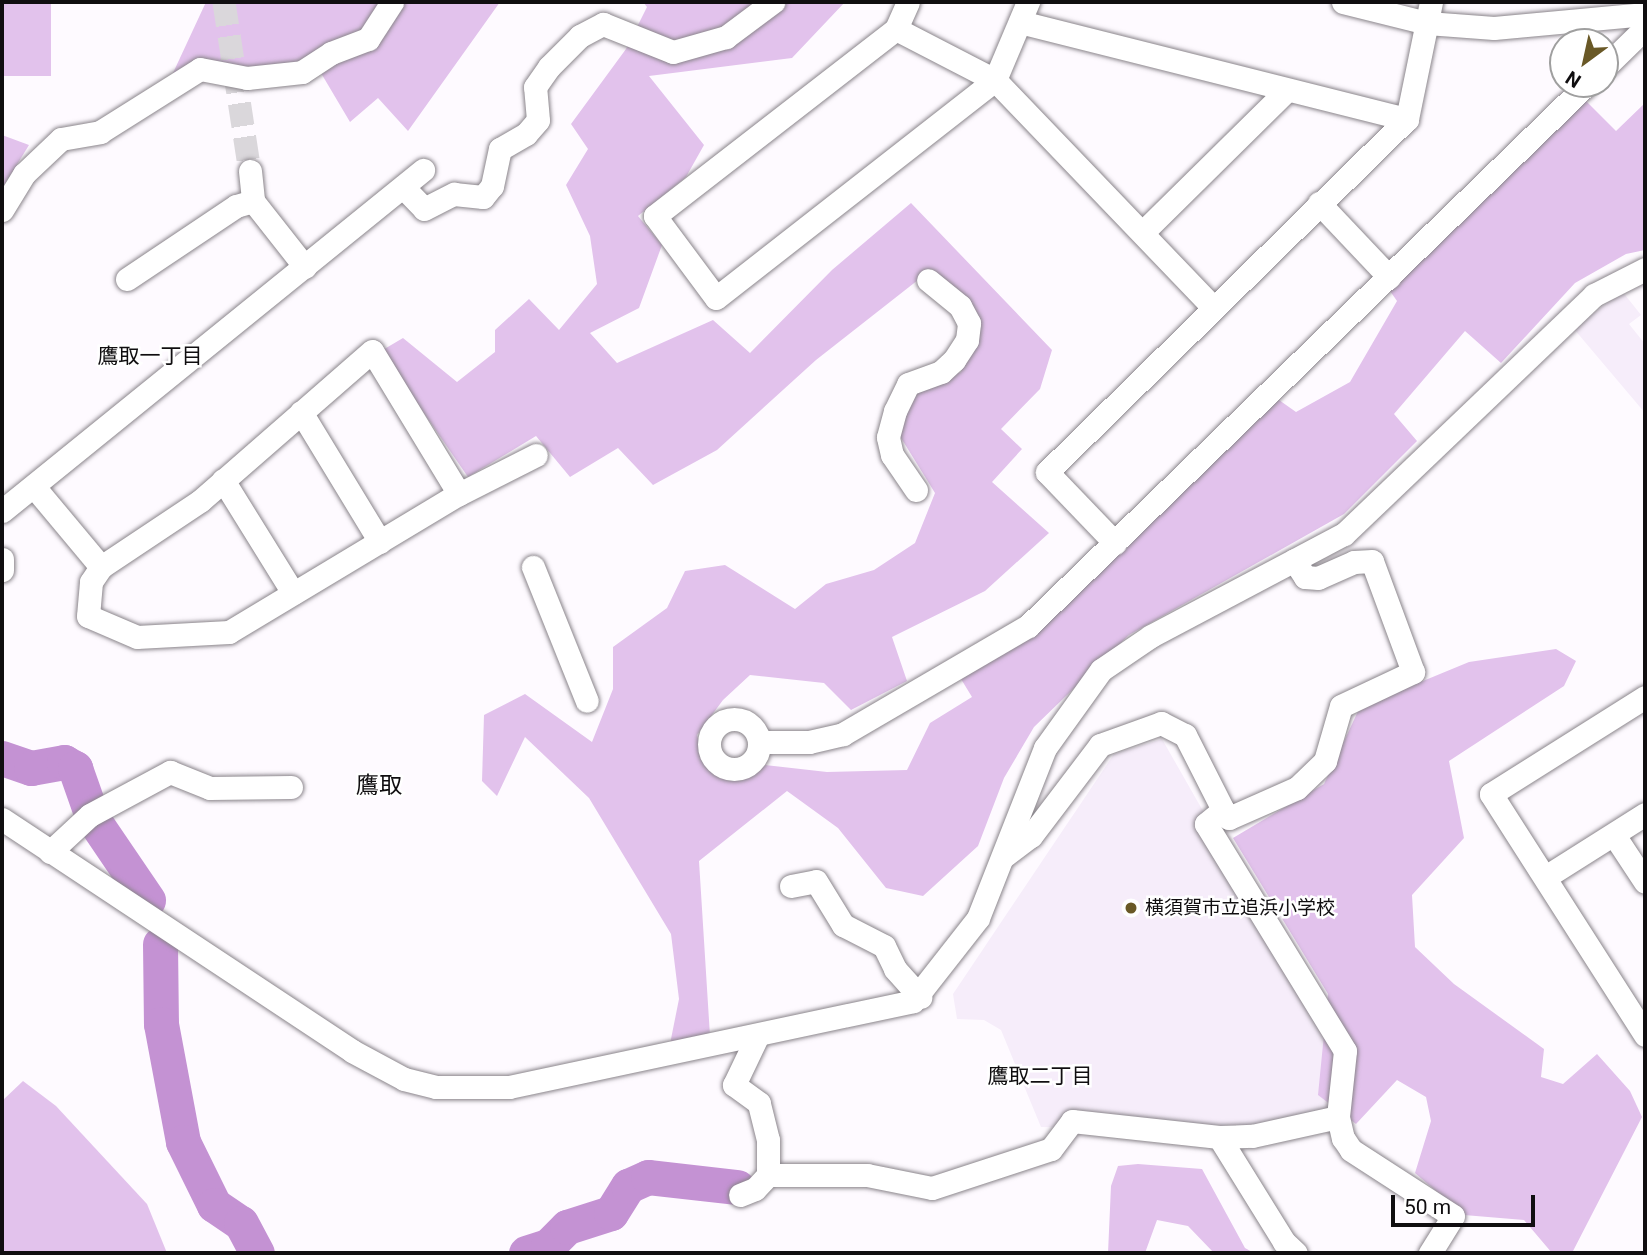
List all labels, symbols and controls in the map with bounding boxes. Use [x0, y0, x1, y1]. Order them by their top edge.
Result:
north arrow [1549, 28, 1619, 98]
text: N [1561, 66, 1585, 93]
district label: 鷹取一丁目 [98, 343, 202, 369]
district label: 鷹取 [356, 772, 402, 800]
place label: 横須賀市立追浜小学校 [1145, 897, 1335, 919]
marker: 横須賀市立追浜小学校 [1123, 900, 1139, 916]
district label: 鷹取二丁目 [988, 1063, 1092, 1089]
scale bar [1395, 1182, 1538, 1226]
text: 50 m [1404, 1195, 1451, 1219]

